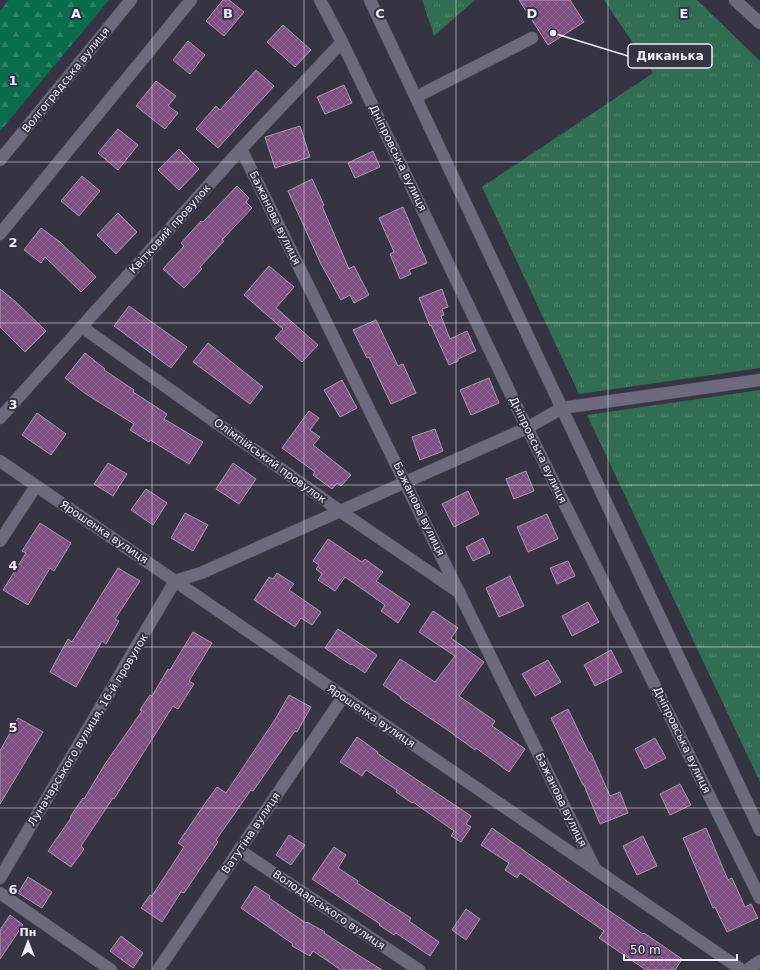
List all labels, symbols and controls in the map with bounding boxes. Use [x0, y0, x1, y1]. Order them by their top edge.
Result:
text: A [71, 6, 81, 21]
text: B [223, 6, 233, 21]
text: C [375, 6, 385, 21]
text: D [527, 6, 538, 21]
text: E [680, 6, 688, 21]
street label: Волгоградська вулиця [20, 25, 112, 135]
callout: Диканька [628, 44, 712, 68]
text: Диканька [636, 49, 704, 63]
text: 1 [8, 73, 18, 88]
street label: Дніпровська вулиця [367, 103, 429, 213]
street label: Бажанова вулиця [247, 169, 303, 267]
street label: Квітковий провулок [126, 181, 214, 276]
text: 2 [8, 235, 18, 250]
street label: Дніпровська вулиця [507, 395, 569, 505]
text: 3 [8, 397, 18, 412]
street label: Олімпійський провулок [211, 416, 329, 506]
street label: Бажанова вулиця [391, 460, 447, 558]
street label: Ярошенка вулиця [57, 498, 151, 566]
text: 4 [8, 558, 18, 573]
street label: Луначарського вулиця, 16-й провулок [25, 631, 151, 829]
street label: Ярошенка вулиця [324, 682, 418, 750]
street label: Дніпровська вулиця [651, 685, 713, 795]
text: 5 [8, 720, 18, 735]
street label: Бажанова вулиця [533, 751, 589, 849]
street label: Ватутіна вулиця [219, 790, 283, 876]
street label: Володарського вулиця [270, 868, 388, 952]
text: 6 [8, 882, 18, 897]
north arrow [8, 922, 48, 962]
text: Пн [20, 926, 36, 939]
scale bar [624, 936, 737, 962]
text: 50 m [630, 943, 661, 957]

